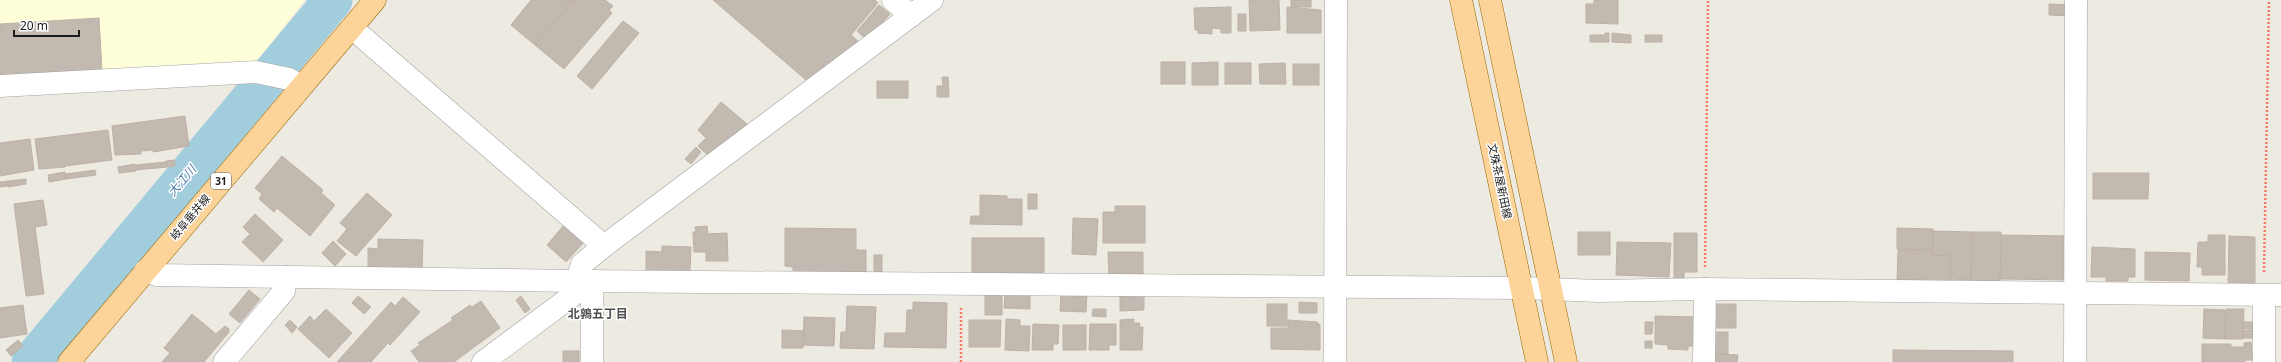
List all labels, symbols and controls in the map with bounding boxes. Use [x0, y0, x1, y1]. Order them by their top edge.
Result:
scale bar [14, 12, 79, 38]
text: 20 m [20, 17, 48, 34]
street label: 文殊茶屋新田線 [1485, 142, 1516, 220]
water label: 大江川 [164, 160, 201, 200]
road number: 31 [211, 173, 231, 189]
street label: 岐阜垂井線 [166, 191, 213, 243]
district label: 北鶉五丁目 [568, 305, 628, 322]

